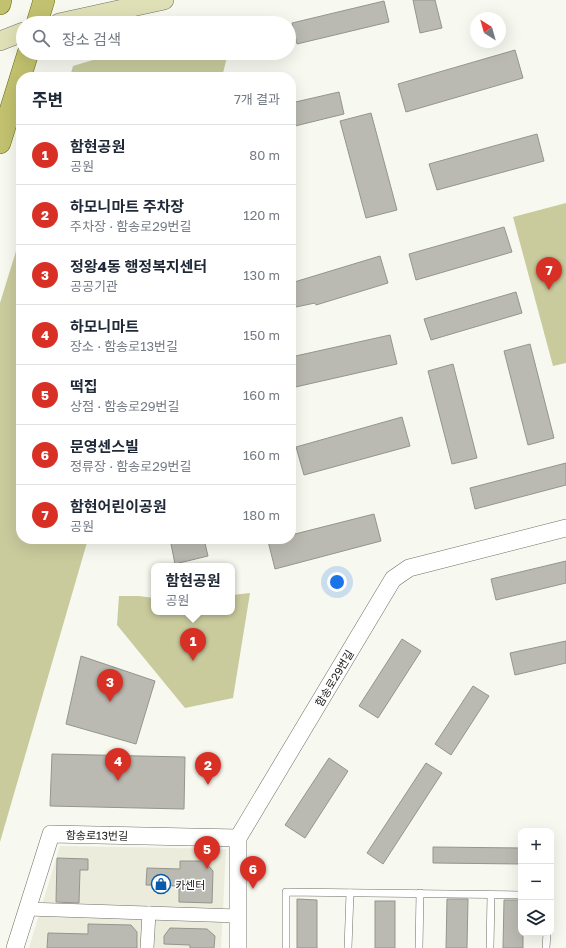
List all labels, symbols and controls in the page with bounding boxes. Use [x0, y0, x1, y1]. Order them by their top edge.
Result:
north arrow [470, 12, 506, 48]
search box [16, 16, 296, 60]
icon: search [30, 27, 52, 49]
text: 장소 검색 [62, 30, 121, 48]
text: 주변 [32, 89, 63, 110]
text: 7개 결과 [234, 91, 280, 107]
text: 함현공원 [70, 137, 125, 155]
text: 1 [42, 147, 48, 163]
text: 80 m [249, 147, 280, 163]
text: 공원 [70, 158, 94, 174]
text: 하모니마트 주차장 [70, 197, 184, 215]
text: 2 [41, 207, 49, 223]
text: 120 m [243, 207, 280, 223]
text: 주차장 · 함송로29번길 [70, 218, 192, 234]
text: 정왕4동 행정복지센터 [70, 257, 207, 275]
pin: 7 [536, 257, 562, 290]
text: 3 [41, 267, 49, 283]
text: 130 m [243, 267, 280, 283]
text: 공공기관 [70, 278, 118, 294]
text: 하모니마트 [70, 317, 139, 335]
text: 4 [41, 327, 49, 343]
text: 150 m [243, 327, 280, 343]
text: 장소 · 함송로13번길 [70, 338, 178, 354]
text: 떡집 [70, 377, 98, 395]
text: 5 [41, 387, 49, 403]
text: 160 m [243, 387, 280, 403]
text: 상점 · 함송로29번길 [70, 398, 180, 414]
text: 문영센스빌 [70, 437, 139, 455]
text: 6 [41, 447, 49, 463]
text: 160 m [243, 447, 280, 463]
text: 정류장 · 함송로29번길 [70, 458, 192, 474]
text: 함현어린이공원 [70, 497, 167, 515]
text: 7 [41, 507, 49, 523]
text: 180 m [243, 507, 280, 523]
text: 공원 [70, 518, 94, 534]
popup [151, 563, 235, 615]
text: 함현공원 [165, 571, 221, 589]
your location [327, 572, 347, 592]
text: 공원 [165, 592, 189, 608]
pin: 1 [180, 628, 206, 661]
street label: 함송로29번길 [312, 647, 356, 709]
pin: 3 [97, 669, 123, 702]
pin: 4 [105, 748, 131, 781]
pin: 2 [195, 752, 221, 785]
street label: 함송로13번길 [66, 828, 128, 842]
map controls [518, 828, 554, 936]
button: + [518, 828, 554, 864]
pin: 5 [194, 836, 220, 869]
pin: 6 [240, 856, 266, 889]
button: − [518, 864, 554, 900]
shop icon: 카센터 [150, 873, 172, 895]
place label: 카센터 [175, 878, 205, 891]
button: layers [518, 900, 554, 936]

